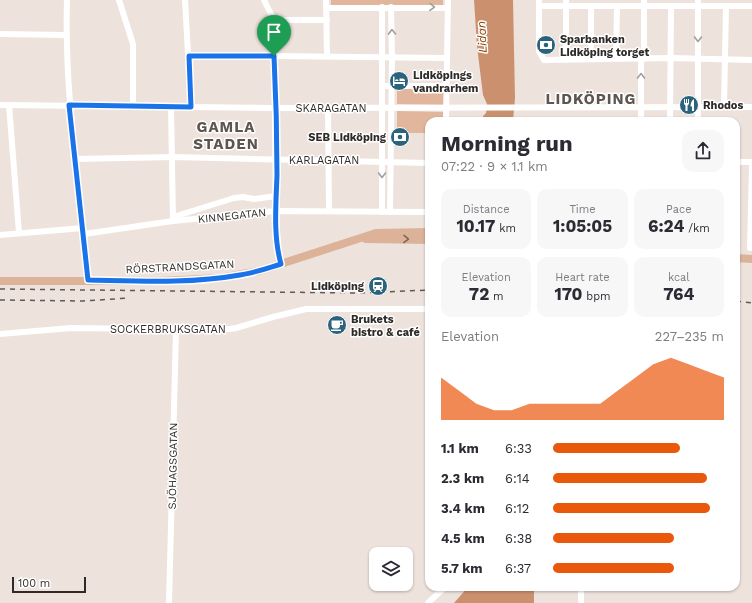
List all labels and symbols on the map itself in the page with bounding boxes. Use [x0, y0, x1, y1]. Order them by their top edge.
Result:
one-way arrow [429, 3, 435, 12]
pin [257, 15, 291, 56]
water label: Lidan [474, 21, 490, 53]
one-way arrow [388, 29, 396, 35]
place label: Sparbanken Lidköping torget [560, 33, 649, 59]
bank icon: Sparbanken Lidköping torget [535, 34, 557, 56]
one-way arrow [694, 36, 702, 42]
place label: Lidköpings vandrarhem [412, 69, 478, 95]
hotel icon: Lidköpings vandrarhem [388, 70, 410, 92]
one-way arrow [637, 73, 645, 79]
district label: LIDKÖPING [546, 90, 636, 108]
restaurant icon: Rhodos [678, 94, 700, 116]
place label: Rhodos [703, 99, 743, 112]
street label: SKARAGATAN [295, 102, 367, 115]
district label: GAMLA STADEN [193, 118, 259, 153]
bank icon: SEB Lidköping [389, 126, 411, 148]
place label: SEB Lidköping [308, 131, 387, 144]
street label: KARLAGATAN [289, 154, 359, 167]
one-way arrow [378, 172, 386, 178]
street label: KINNEGATAN [197, 206, 267, 226]
one-way arrow [403, 235, 409, 243]
street label: RÖRSTRANDSGATAN [125, 257, 235, 276]
station icon: Lidköping [367, 275, 389, 297]
place label: Lidköping [311, 280, 365, 293]
place label: Brukets bistro & café [351, 313, 420, 339]
cafe icon: Brukets bistro & café [326, 314, 348, 336]
street label: SOCKERBRUKSGATAN [110, 323, 226, 336]
street label: SJÖHAGSGATAN [165, 422, 180, 510]
scale bar [12, 575, 86, 594]

